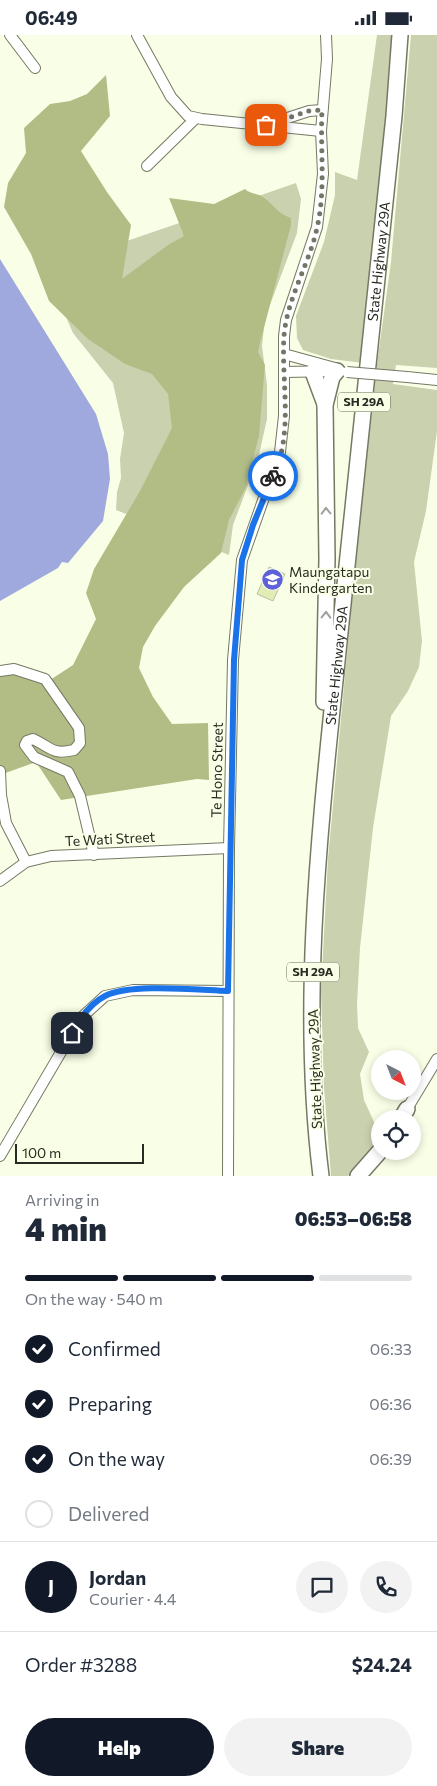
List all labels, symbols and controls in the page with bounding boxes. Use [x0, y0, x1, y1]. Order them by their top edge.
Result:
text: 06:49 [25, 6, 78, 29]
pin [245, 104, 287, 146]
icon: bag [252, 111, 280, 139]
street label: State Highway 29A [364, 200, 393, 322]
road number: SH 29A [338, 393, 390, 412]
courier [248, 451, 298, 501]
icon: bike [259, 462, 287, 490]
one-way arrow [321, 506, 332, 514]
place label: Maungatapu Kindergarten [289, 563, 373, 596]
school or university icon: Maungatapu Kindergarten [261, 568, 285, 592]
street label: State Highway 29A [322, 604, 351, 726]
one-way arrow [321, 611, 331, 618]
street label: Te Hono Street [207, 722, 226, 818]
street label: Te Wati Street [64, 828, 156, 849]
road number: SH 29A [287, 963, 339, 981]
street label: State Highway 29A [304, 1008, 325, 1129]
pin [51, 1012, 93, 1054]
icon: home [58, 1019, 86, 1047]
north arrow [371, 1050, 421, 1100]
map controls [371, 1050, 421, 1160]
button: locate [371, 1110, 421, 1160]
scale bar [15, 1141, 144, 1164]
text: 100 m [22, 1144, 61, 1161]
text: Arriving in [25, 1190, 99, 1209]
text: 06:53–06:58 [295, 1207, 412, 1230]
text: 4 min [25, 1208, 107, 1248]
text: On the way · 540 m [25, 1289, 163, 1308]
icon: check [25, 1335, 53, 1363]
text: Confirmed [68, 1337, 161, 1360]
text: 06:33 [370, 1339, 412, 1358]
icon: check [25, 1390, 53, 1418]
text: Preparing [68, 1392, 152, 1415]
text: 06:36 [369, 1394, 412, 1413]
icon: check [25, 1445, 53, 1473]
text: On the way [68, 1447, 165, 1470]
text: 06:39 [369, 1449, 412, 1468]
text: Delivered [68, 1502, 149, 1525]
button: chat [296, 1561, 348, 1613]
button: phone [360, 1561, 412, 1613]
text: Jordan [89, 1566, 146, 1589]
text: J [48, 1575, 54, 1598]
text: Courier · 4.4 [89, 1589, 176, 1608]
text: Order #3288 [25, 1653, 137, 1676]
text: $24.24 [352, 1653, 412, 1676]
button: Help [25, 1718, 214, 1776]
button: Share [224, 1718, 412, 1776]

